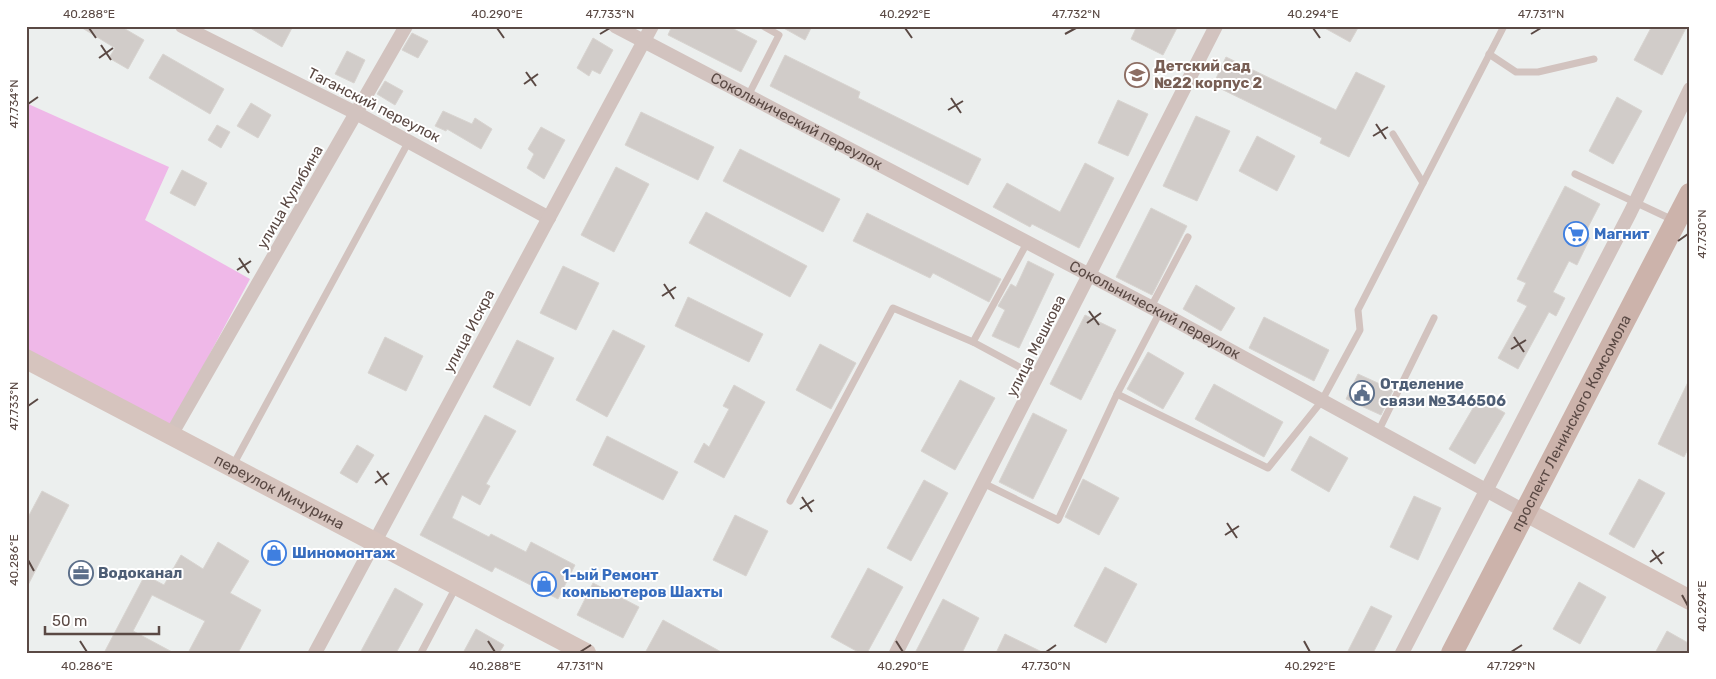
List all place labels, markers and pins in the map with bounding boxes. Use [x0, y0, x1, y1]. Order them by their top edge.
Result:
place label: Детский сад №22 корпус 2 [1154, 57, 1263, 92]
school or university icon: Детский сад №22 корпус 2 [1124, 62, 1150, 88]
supermarket icon: Магнит [1563, 221, 1589, 247]
place label: Магнит [1594, 225, 1650, 243]
place label: Отделение связи №346506 [1380, 375, 1506, 410]
public building icon: Отделение связи №346506 [1349, 380, 1375, 406]
shop icon: Шиномонтаж [261, 540, 287, 566]
place label: Шиномонтаж [292, 544, 396, 562]
office icon: Водоканал [68, 560, 94, 586]
place label: Водоканал [98, 564, 182, 582]
place label: 1-ый Ремонт компьютеров Шахты [562, 566, 723, 601]
shop icon: 1-ый Ремонт компьютеров Шахты [531, 571, 557, 597]

